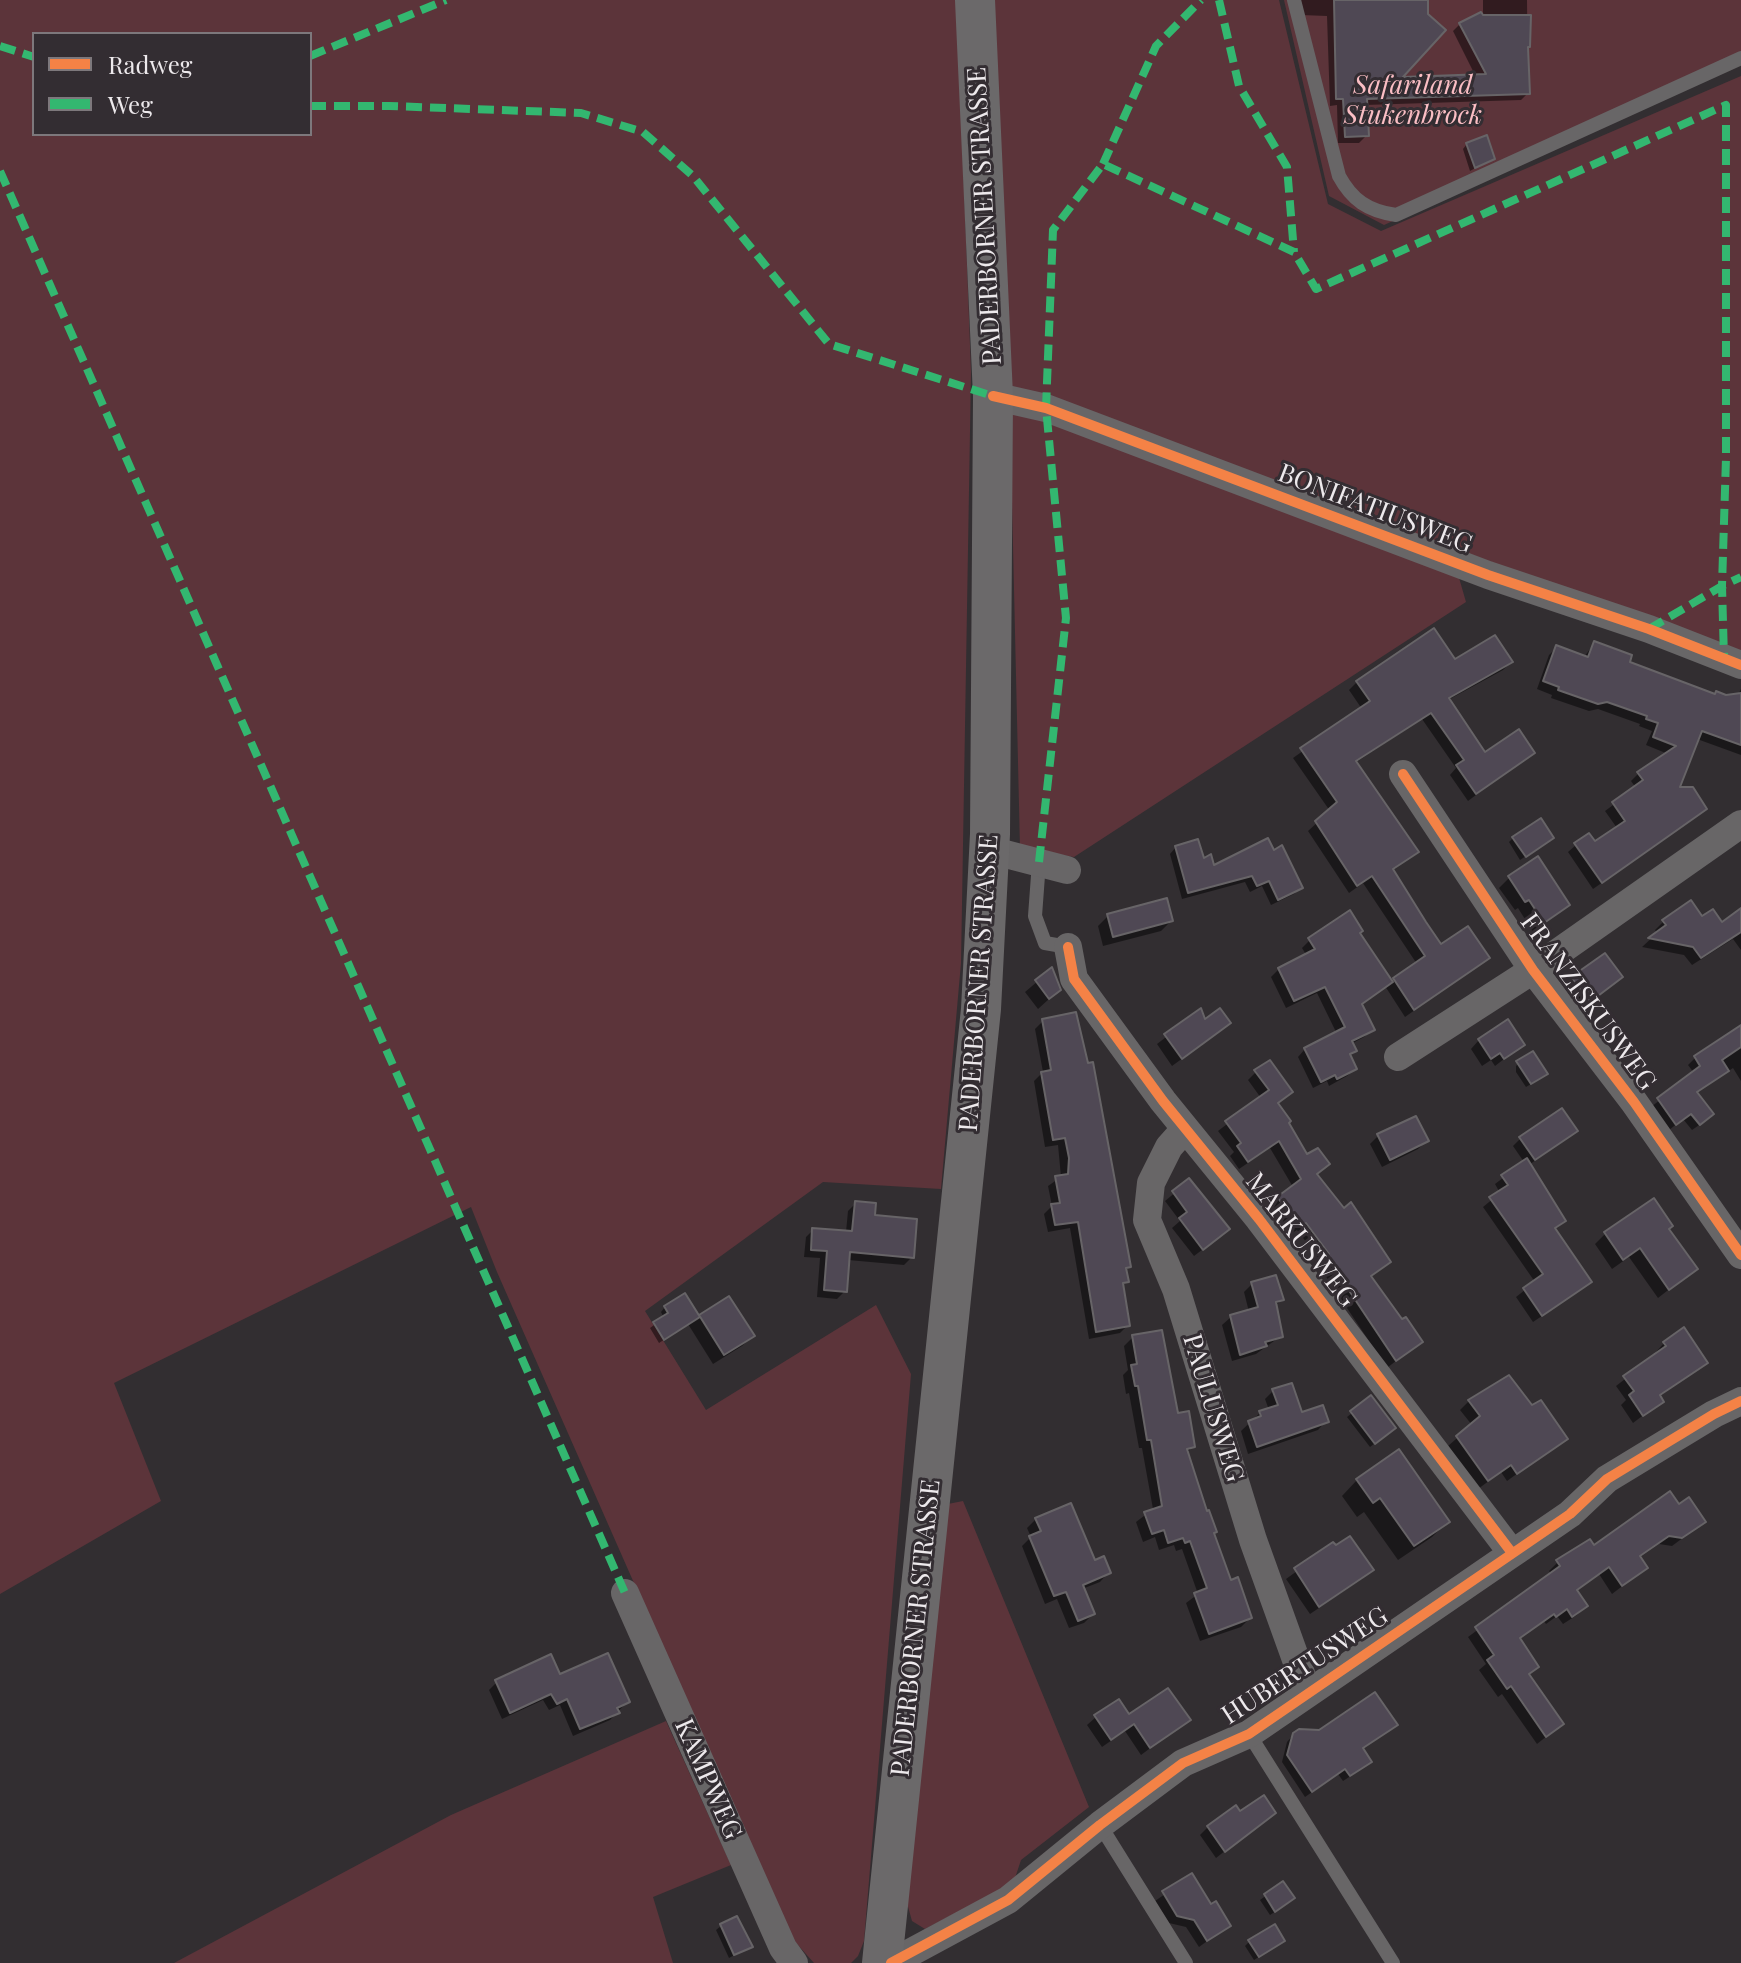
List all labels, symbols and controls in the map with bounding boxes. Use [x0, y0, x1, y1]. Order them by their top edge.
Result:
legend [32, 32, 312, 136]
text: Radweg [108, 48, 193, 80]
street label: PADERBORNER STRASSE [962, 66, 1008, 366]
park label: Safariland Stukenbrock [1344, 70, 1482, 132]
text: Weg [108, 88, 153, 120]
street label: BONIFATIUSWEG [1273, 458, 1477, 560]
street label: PADERBORNER STRASSE [953, 833, 1005, 1133]
street label: FRANZISKUSWEG [1513, 908, 1663, 1096]
street label: MARKUSWEG [1239, 1167, 1363, 1313]
street label: PAULUSWEG [1176, 1330, 1250, 1486]
street label: PADERBORNER STRASSE [885, 1478, 947, 1778]
street label: HUBERTUSWEG [1216, 1601, 1394, 1731]
street label: KAMPWEG [668, 1714, 748, 1844]

